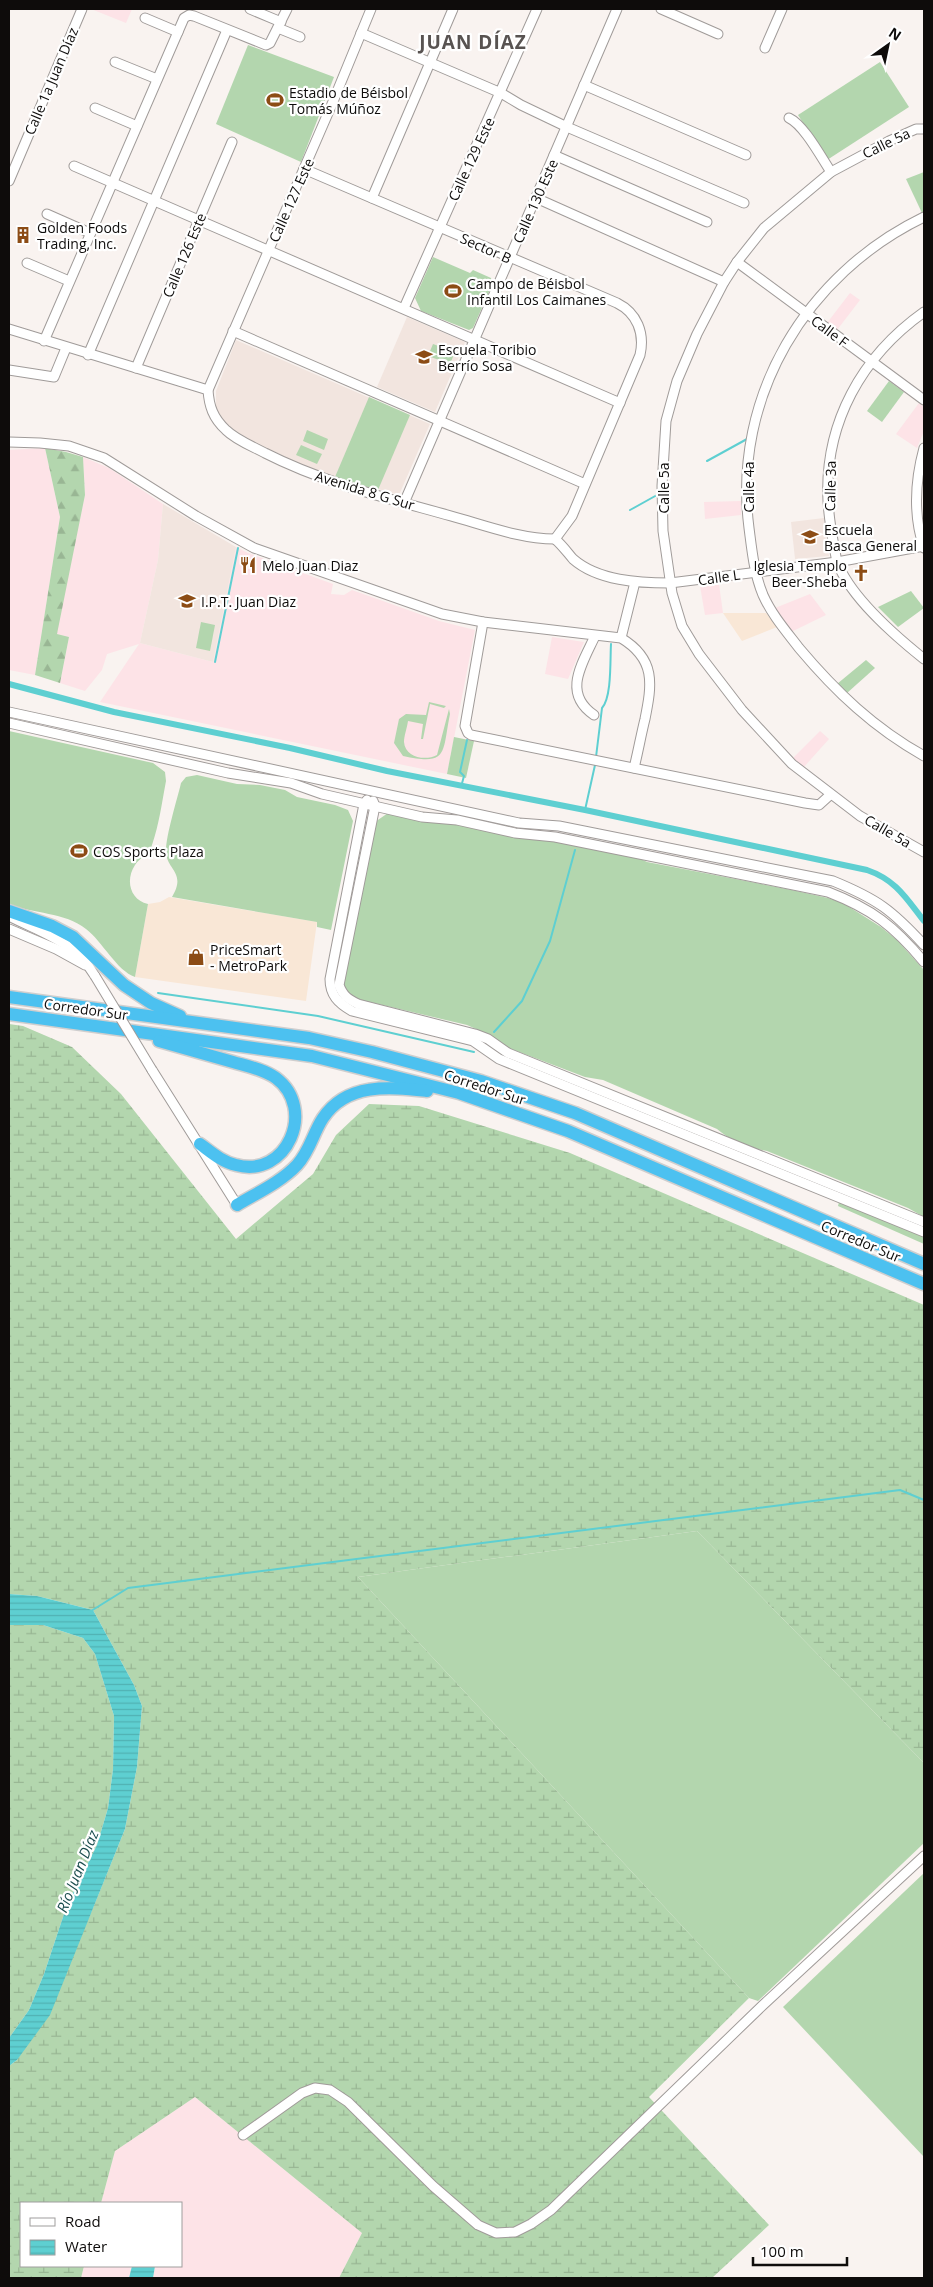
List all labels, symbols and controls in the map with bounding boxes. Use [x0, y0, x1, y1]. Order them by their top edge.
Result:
north arrow [863, 20, 913, 70]
text: N [885, 23, 905, 45]
street label: Calle 1a Juan Díaz [20, 24, 82, 138]
district label: JUAN DÍAZ [417, 29, 527, 55]
place label: Estadio de Béisbol Tomás Múñoz [289, 83, 408, 118]
sports icon: Estadio de Béisbol Tomás Múñoz [265, 90, 285, 110]
street label: Calle 129 Este [443, 114, 499, 204]
street label: Calle 5a [859, 123, 913, 163]
street label: Calle 127 Este [264, 155, 318, 245]
street label: Calle 130 Este [508, 156, 562, 246]
street label: Calle 126 Este [158, 210, 210, 300]
place label: Golden Foods Trading, Inc. [37, 218, 127, 253]
building icon: Golden Foods Trading, Inc. [13, 225, 33, 245]
street label: Sector B [457, 228, 515, 268]
place label: Campo de Béisbol Infantil Los Caimanes [467, 274, 607, 309]
sports icon: Campo de Béisbol Infantil Los Caimanes [443, 281, 463, 301]
street label: Calle F [807, 311, 853, 351]
place label: Escuela Toribio Berrío Sosa [438, 340, 536, 375]
school or university icon: Escuela Toribio Berrío Sosa [414, 347, 434, 367]
street label: Calle 3a [820, 460, 840, 512]
street label: Calle 4a [739, 462, 758, 512]
street label: Calle 5a [654, 463, 673, 513]
street label: Avenida 8 G Sur [313, 466, 417, 514]
place label: Escuela Basca General [824, 520, 917, 555]
school or university icon: Escuela Basca General [800, 527, 820, 547]
restaurant icon: Melo Juan Diaz [238, 555, 258, 575]
place label: Melo Juan Diaz [262, 556, 359, 575]
place label: Iglesia Templo Beer-Sheba [753, 556, 847, 591]
church icon: Iglesia Templo Beer-Sheba [851, 563, 871, 583]
street label: Calle L [697, 565, 741, 589]
school or university icon: I.P.T. Juan Diaz [177, 591, 197, 611]
place label: I.P.T. Juan Diaz [201, 592, 297, 611]
street label: Calle 5a [861, 810, 915, 852]
sports icon: COS Sports Plaza [69, 841, 89, 861]
place label: COS Sports Plaza [93, 842, 204, 861]
place label: PriceSmart - MetroPark [210, 940, 288, 975]
shop icon: PriceSmart - MetroPark [186, 947, 206, 967]
street label: Corredor Sur [43, 994, 130, 1024]
street label: Corredor Sur [442, 1065, 529, 1109]
street label: Corredor Sur [818, 1216, 904, 1266]
water label: Río Juan Díaz [51, 1826, 103, 1915]
legend [20, 2202, 182, 2267]
text: Road [65, 2211, 101, 2231]
scale bar [753, 2234, 847, 2266]
text: Water [65, 2236, 107, 2256]
text: 100 m [760, 2241, 804, 2261]

